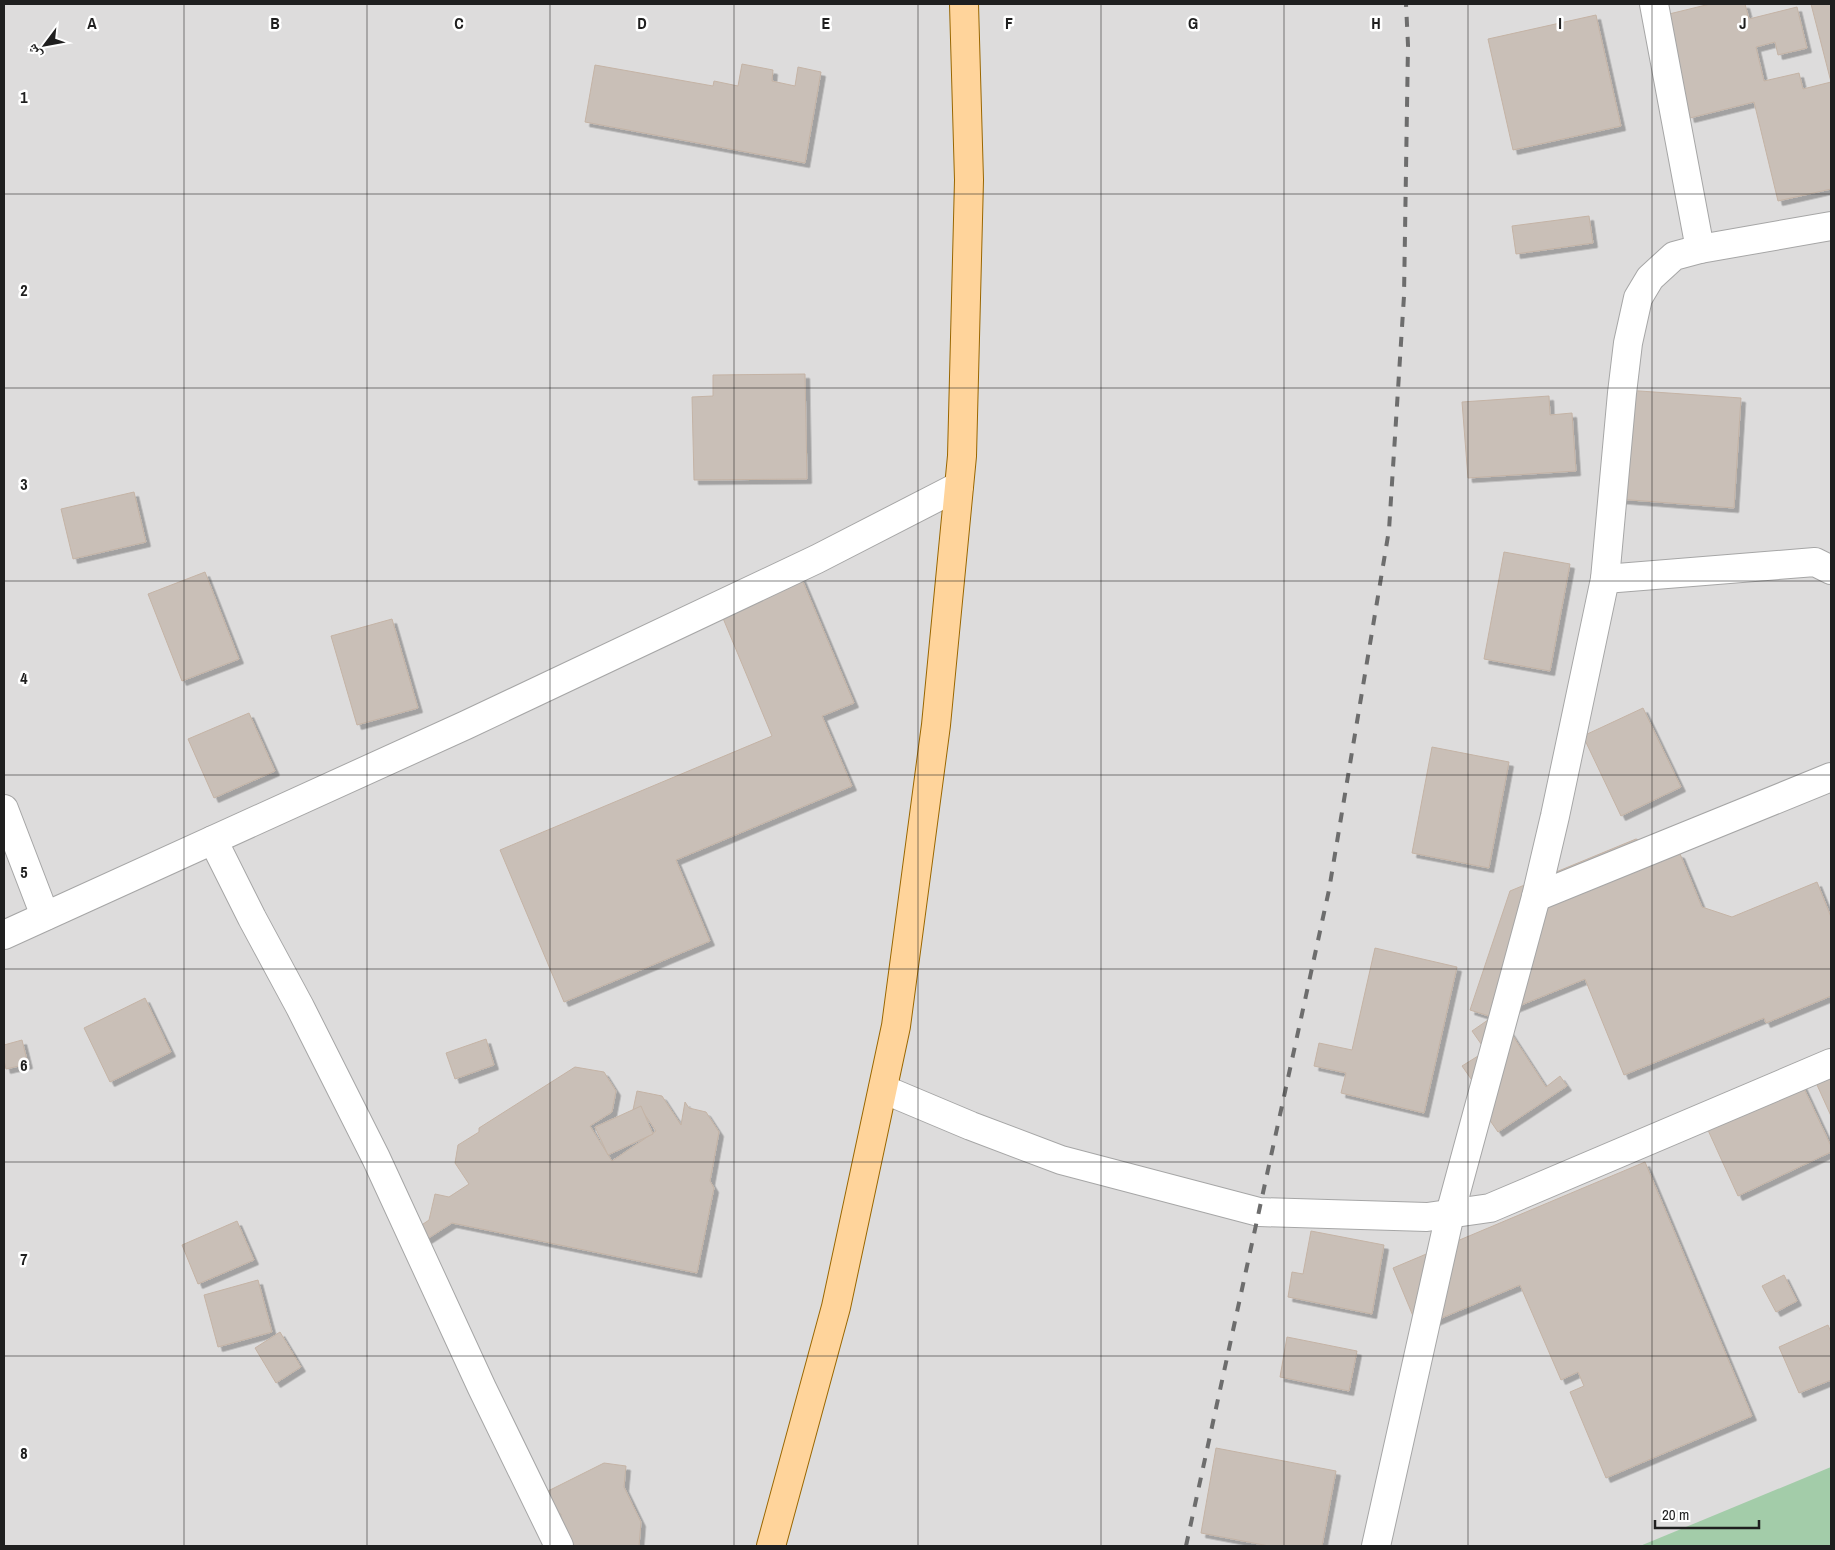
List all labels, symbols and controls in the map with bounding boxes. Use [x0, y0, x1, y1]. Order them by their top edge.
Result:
text: A [87, 12, 97, 34]
text: B [270, 12, 280, 34]
text: C [454, 12, 464, 34]
text: D [637, 12, 647, 34]
text: E [822, 12, 831, 34]
text: F [1005, 12, 1013, 34]
text: G [1188, 12, 1198, 34]
text: H [1371, 12, 1381, 34]
text: I [1558, 12, 1562, 34]
text: J [1739, 12, 1747, 34]
north arrow [20, 20, 70, 70]
text: ش [22, 41, 46, 63]
text: 1 [20, 86, 28, 108]
text: 2 [20, 279, 28, 301]
text: 3 [20, 473, 28, 495]
text: 4 [20, 667, 28, 689]
text: 5 [20, 861, 28, 883]
text: 6 [20, 1054, 28, 1076]
text: 7 [20, 1248, 28, 1270]
text: 8 [20, 1442, 28, 1464]
scale bar [1655, 1498, 1759, 1530]
text: 20 m [1662, 1504, 1689, 1525]

